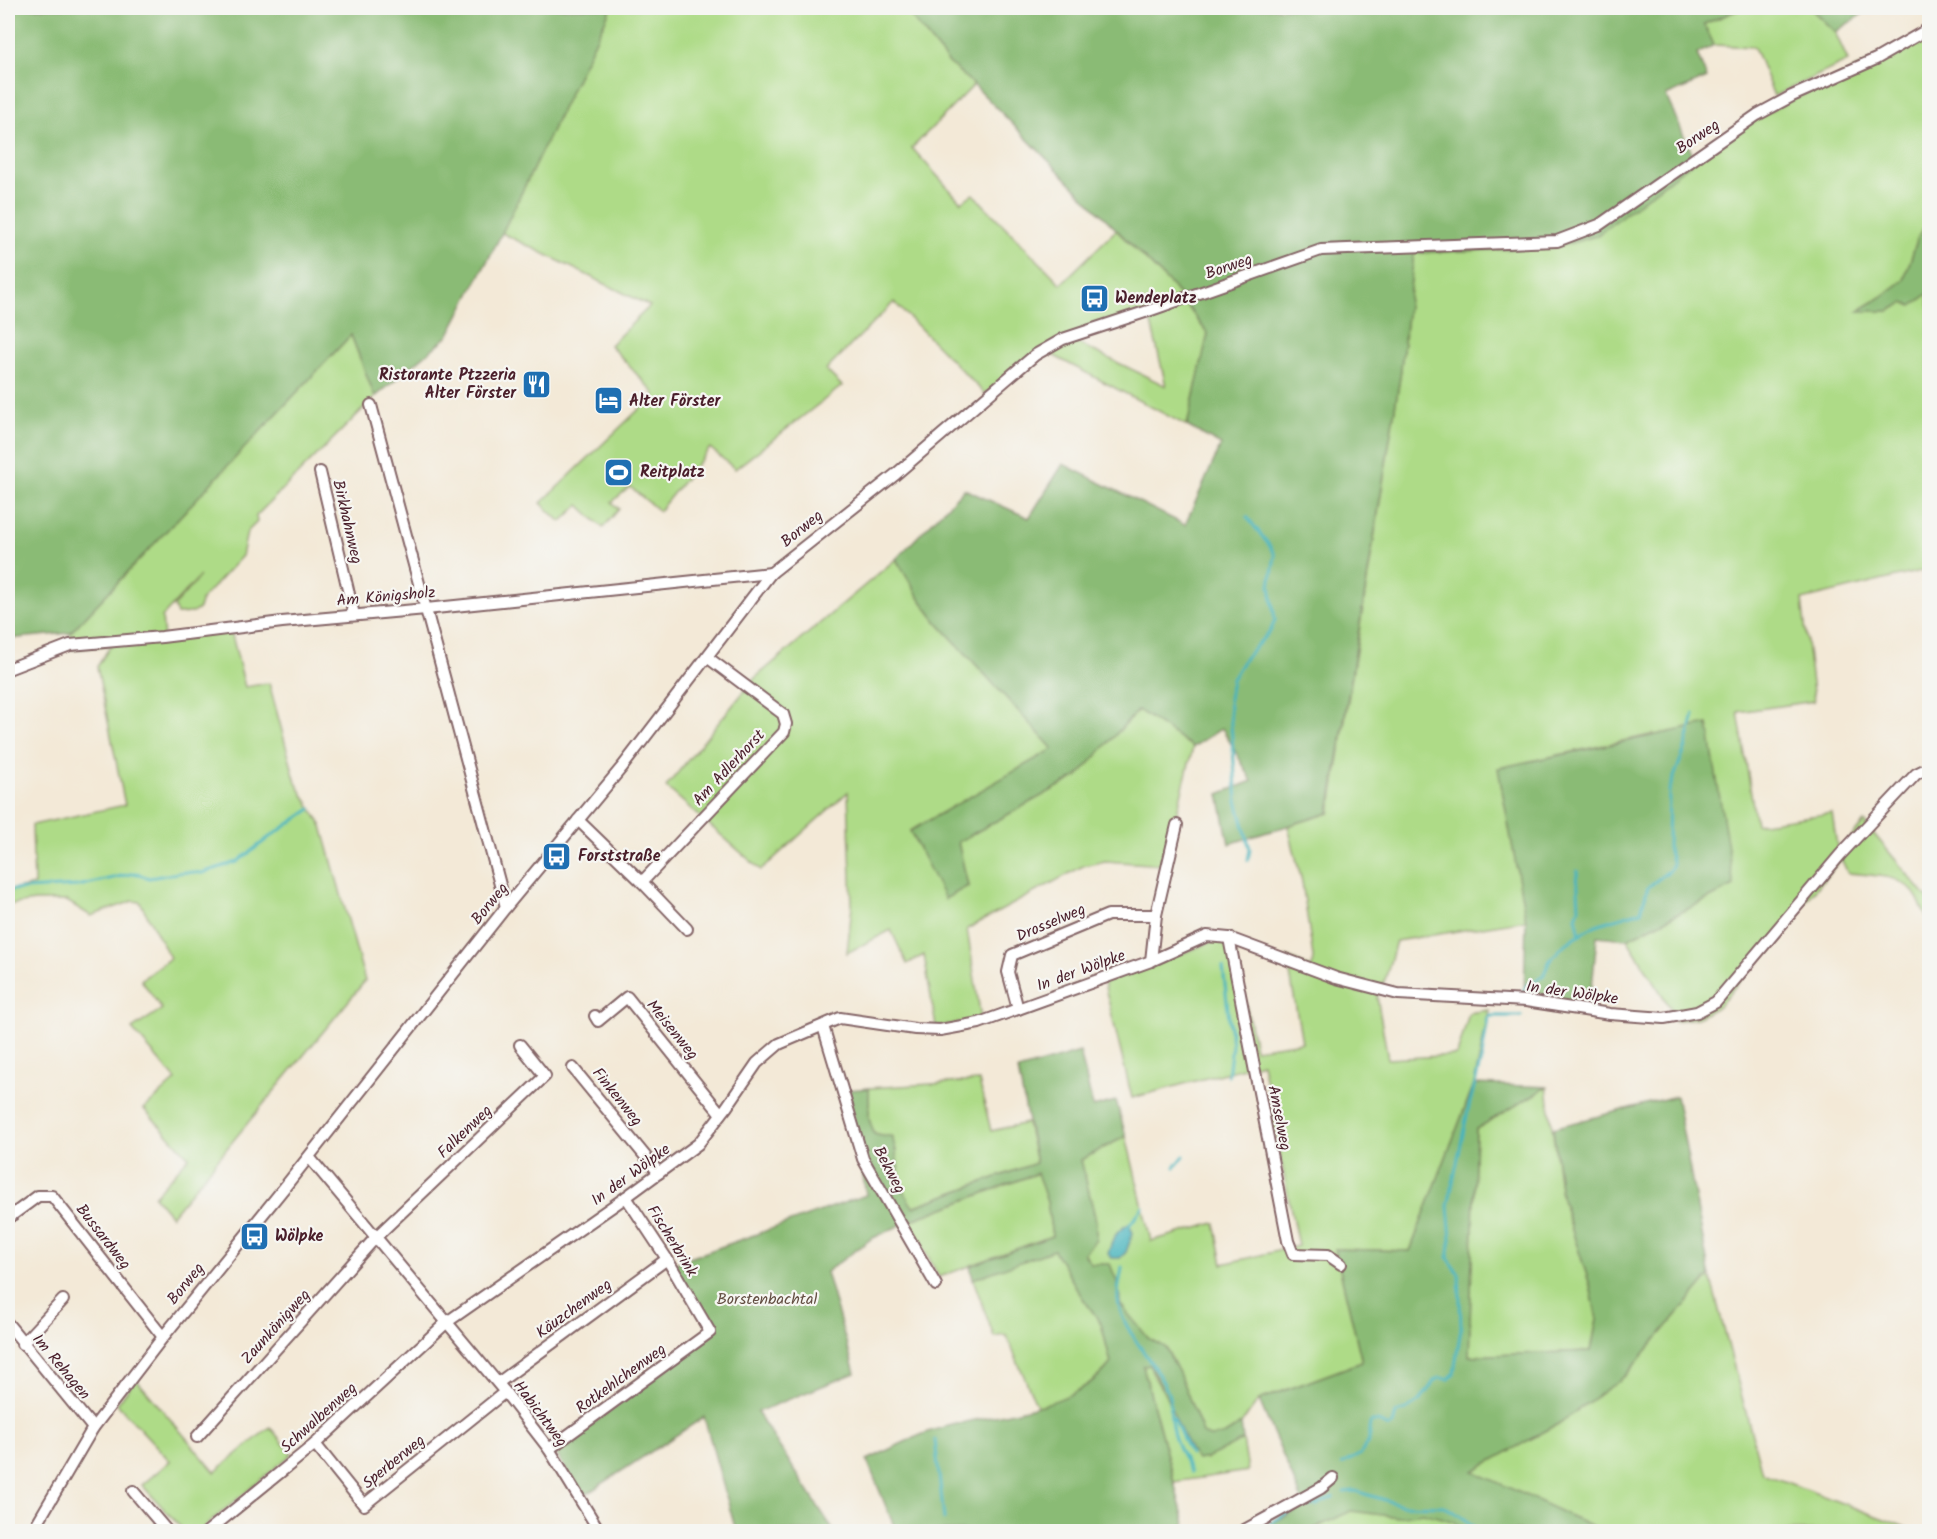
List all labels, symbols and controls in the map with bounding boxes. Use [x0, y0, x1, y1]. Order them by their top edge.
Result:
street label: Borweg [1671, 113, 1725, 161]
street label: Borweg [1202, 247, 1256, 287]
bus stop icon: Wendeplatz [1078, 282, 1110, 314]
place label: Wendeplatz [1115, 286, 1197, 311]
place label: Ristorante Ptzzeria Alter Förster [379, 363, 517, 406]
restaurant icon: Ristorante Ptzzeria Alter Förster [521, 368, 553, 400]
hotel icon: Alter Förster [592, 385, 624, 417]
place label: Alter Förster [629, 389, 722, 414]
sports icon: Reitplatz [603, 456, 635, 488]
place label: Reitplatz [640, 460, 705, 485]
street label: Birkhahnweg [325, 478, 369, 566]
street label: Borweg [775, 504, 829, 554]
street label: Am Königsholz [336, 580, 436, 614]
street label: Am Adlerhorst [687, 723, 772, 812]
bus stop icon: Forststraße [541, 840, 573, 872]
place label: Forststraße [578, 844, 661, 869]
street label: Borweg [465, 877, 515, 931]
street label: Drosselweg [1012, 897, 1090, 949]
street label: In der Wölpke [1033, 943, 1129, 999]
street label: In der Wölpke [1524, 974, 1620, 1012]
street label: Meisenweg [640, 994, 704, 1066]
street label: Finkenweg [585, 1062, 649, 1132]
street label: Amselweg [1260, 1083, 1298, 1153]
street label: Falkenweg [432, 1099, 498, 1165]
street label: In der Wölpke [586, 1138, 676, 1212]
street label: Bekweg [866, 1142, 912, 1198]
street label: Bussardweg [69, 1199, 137, 1275]
street label: Fischerbrink [640, 1200, 704, 1282]
bus stop icon: Wölpke [238, 1220, 270, 1252]
place label: Wölpke [275, 1224, 324, 1249]
street label: Borweg [161, 1257, 211, 1311]
street label: Käuzchenweg [531, 1273, 617, 1345]
street label: Zaunkönigweg [235, 1284, 317, 1370]
park label: Borstenbachtal [717, 1287, 817, 1312]
street label: Im Rehagen [26, 1328, 96, 1406]
street label: Rotkehlchenweg [570, 1337, 672, 1421]
street label: Habichtweg [507, 1375, 573, 1453]
street label: Schwalbenweg [275, 1377, 363, 1459]
street label: Sperberweg [357, 1429, 431, 1495]

